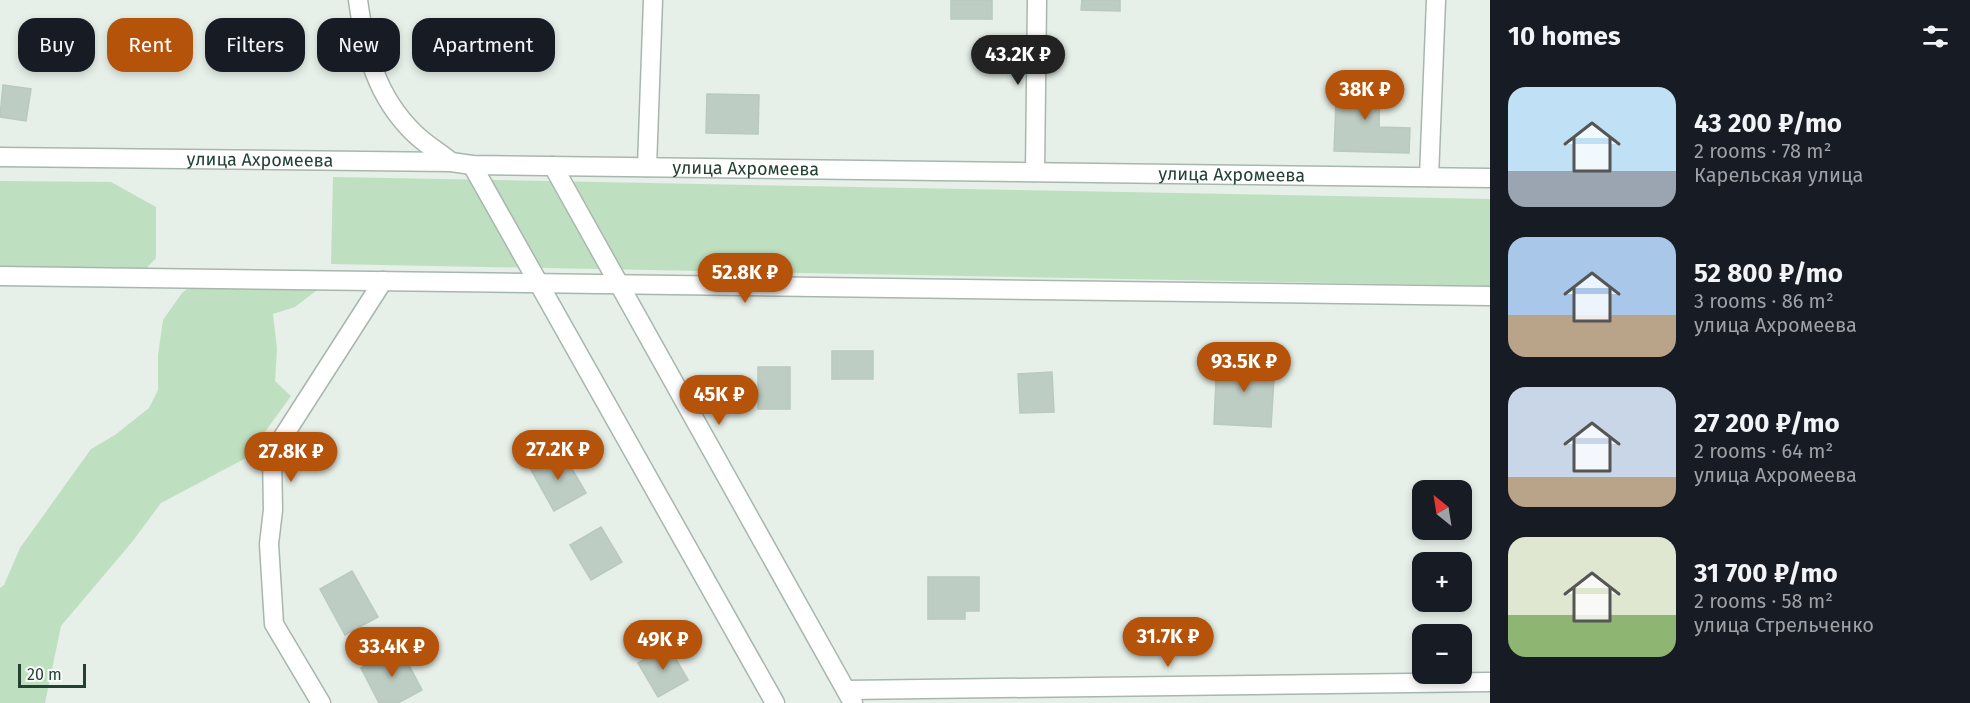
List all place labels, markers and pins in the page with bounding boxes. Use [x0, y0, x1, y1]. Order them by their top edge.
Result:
pin: 43.2K ₽ [963, 35, 1073, 86]
pin: 38K ₽ [1323, 70, 1407, 121]
pin: 52.8K ₽ [690, 253, 800, 304]
pin: 93.5K ₽ [1189, 342, 1299, 393]
pin: 45K ₽ [677, 375, 761, 426]
pin: 27.2K ₽ [503, 430, 613, 481]
pin: 27.8K ₽ [236, 432, 346, 483]
pin: 31.7K ₽ [1113, 617, 1223, 668]
pin: 49K ₽ [621, 620, 705, 671]
pin: 33.4K ₽ [337, 627, 447, 678]

